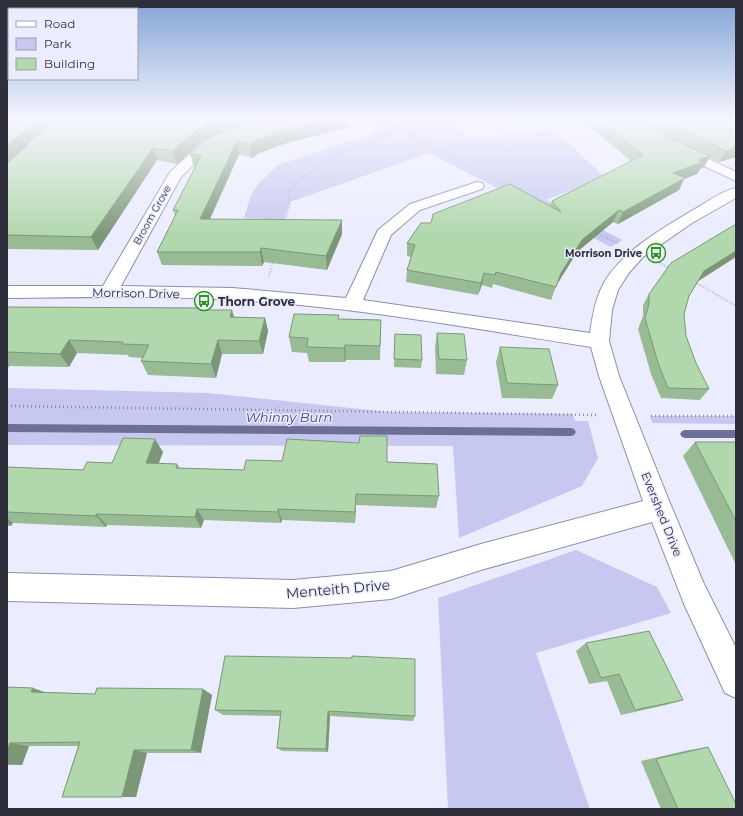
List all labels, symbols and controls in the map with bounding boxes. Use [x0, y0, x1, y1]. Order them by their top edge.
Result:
legend [8, 8, 138, 80]
text: Road [44, 16, 75, 31]
text: Park [44, 36, 72, 51]
text: Building [44, 56, 95, 71]
street label: Broom Grove [130, 183, 174, 247]
bus stop icon: Morrison Drive [645, 242, 667, 264]
place label: Morrison Drive [565, 247, 642, 260]
street label: Morrison Drive [92, 285, 180, 301]
bus stop icon: Thorn Grove [193, 290, 215, 312]
place label: Thorn Grove [218, 294, 295, 309]
water label: Whinny Burn [246, 409, 332, 425]
street label: Evershed Drive [638, 469, 686, 559]
street label: Menteith Drive [285, 575, 391, 603]

